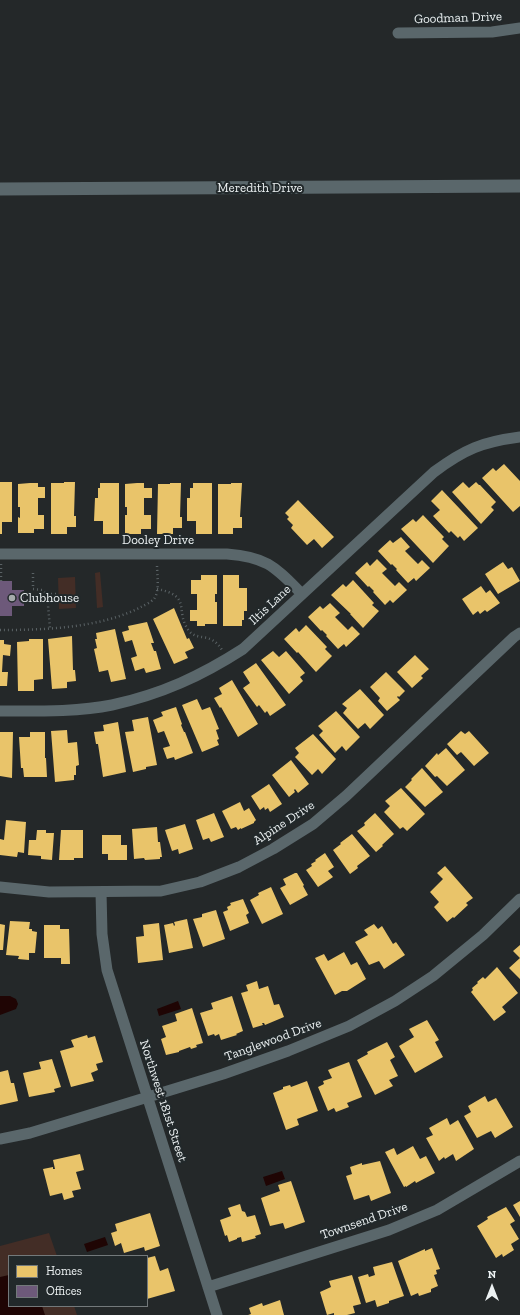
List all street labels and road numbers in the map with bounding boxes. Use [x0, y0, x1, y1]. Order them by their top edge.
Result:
street label: Goodman Drive [414, 9, 502, 27]
street label: Meredith Drive [217, 180, 303, 196]
street label: Dooley Drive [122, 532, 194, 548]
street label: Iltis Lane [246, 582, 294, 628]
street label: Alpine Drive [250, 797, 318, 849]
street label: Tanglewood Drive [222, 1015, 324, 1065]
street label: Northwest 181st Street [136, 1038, 190, 1164]
street label: Townsend Drive [318, 1199, 410, 1243]

